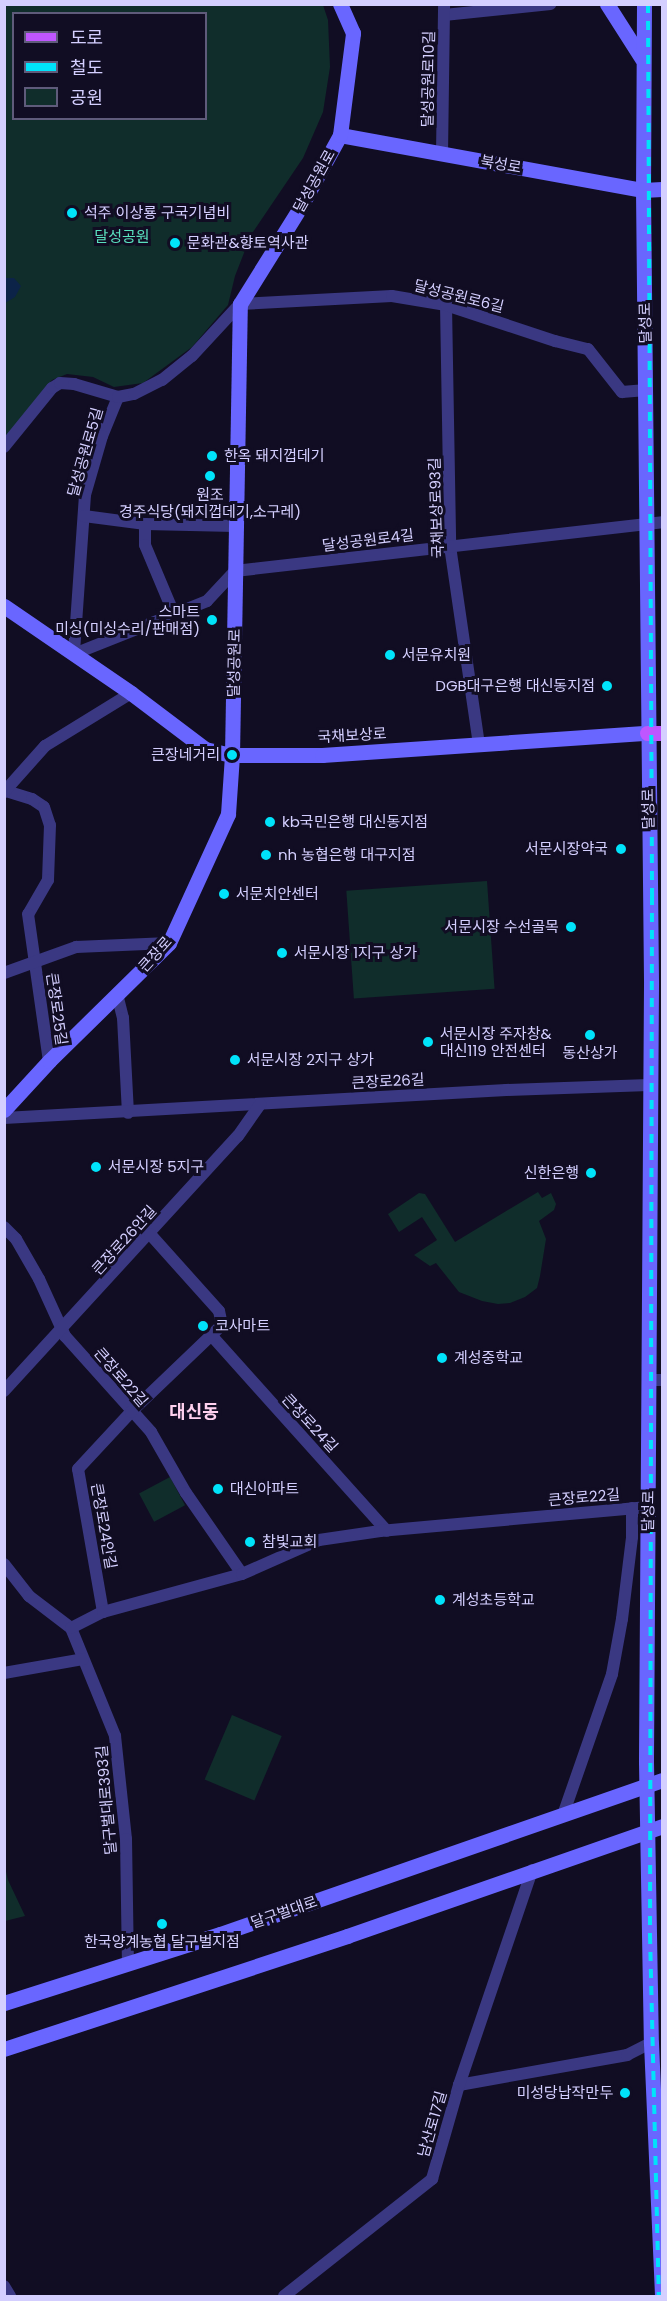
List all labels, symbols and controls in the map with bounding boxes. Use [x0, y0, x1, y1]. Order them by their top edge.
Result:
legend [12, 12, 207, 120]
text: 도로 [70, 25, 103, 50]
street label: 달성공원로10길 [418, 30, 438, 128]
text: 철도 [70, 55, 103, 80]
text: 공원 [70, 85, 103, 110]
street label: 달성공원로 [289, 146, 339, 216]
street label: 북성로 [479, 152, 523, 176]
place label: 석주 이상룡 구국기념비 [84, 204, 230, 222]
marker: 석주 이상룡 구국기념비 [65, 206, 79, 220]
park label: 달성공원 [94, 228, 150, 246]
place label: 문화관&향토역사관 [187, 234, 308, 252]
marker: 문화관&향토역사관 [168, 236, 182, 250]
street label: 달성공원로6길 [412, 276, 506, 316]
street label: 달성로 [636, 302, 654, 344]
street label: 달성공원로5길 [64, 405, 106, 499]
place label: 한옥 돼지껍데기 [224, 447, 325, 465]
marker: 한옥 돼지껍데기 [205, 449, 219, 463]
street label: 국채보상로93길 [425, 457, 447, 559]
marker: 원조 경주식당(돼지껍데기,소구레) [203, 469, 217, 483]
place label: 원조 경주식당(돼지껍데기,소구레) [119, 485, 301, 520]
street label: 달성공원로4길 [321, 525, 415, 555]
place label: 스마트 미싱(미싱수리/판매점) [55, 602, 200, 637]
marker: 스마트 미싱(미싱수리/판매점) [205, 613, 219, 627]
street label: 달성공원로 [224, 628, 244, 698]
place label: 서문유치원 [402, 646, 471, 664]
marker: 서문유치원 [383, 648, 397, 662]
place label: DGB대구은행 대신동지점 [435, 677, 595, 695]
marker: DGB대구은행 대신동지점 [600, 679, 614, 693]
street label: 국채보상로 [317, 724, 387, 746]
place label: 큰장네거리 [151, 746, 220, 764]
marker: 큰장네거리 [225, 748, 239, 762]
street label: 달성로 [639, 788, 657, 830]
place label: kb국민은행 대신동지점 [282, 813, 428, 831]
marker: kb국민은행 대신동지점 [263, 815, 277, 829]
place label: 서문시장약국 [525, 840, 608, 858]
marker: 서문시장약국 [612, 840, 630, 858]
place label: nh 농협은행 대구지점 [278, 846, 416, 864]
marker: nh 농협은행 대구지점 [259, 848, 273, 862]
place label: 서문치안센터 [236, 885, 319, 903]
marker: 서문치안센터 [217, 887, 231, 901]
place label: 서문시장 수선골목 [445, 918, 559, 936]
marker: 서문시장 수선골목 [564, 920, 578, 934]
street label: 큰장로 [134, 933, 176, 975]
place label: 서문시장 1지구 상가 [294, 944, 417, 962]
marker: 서문시장 1지구 상가 [275, 946, 289, 960]
street label: 큰장로25길 [43, 971, 71, 1047]
place label: 서문시장 주자창& 대신119 안전센터 [440, 1024, 552, 1059]
marker: 동산상가 [583, 1028, 597, 1042]
marker: 서문시장 주자창& 대신119 안전센터 [421, 1035, 435, 1049]
place label: 동산상가 [562, 1044, 618, 1062]
place label: 서문시장 2지구 상가 [247, 1051, 374, 1069]
marker: 서문시장 2지구 상가 [228, 1053, 242, 1067]
street label: 큰장로26길 [351, 1070, 425, 1092]
place label: 서문시장 5지구 [108, 1158, 204, 1176]
marker: 서문시장 5지구 [89, 1160, 103, 1174]
place label: 신한은행 [524, 1164, 579, 1182]
marker: 신한은행 [584, 1166, 598, 1180]
street label: 큰장로26안길 [88, 1202, 160, 1278]
place label: 코사마트 [215, 1317, 270, 1335]
marker: 코사마트 [196, 1319, 210, 1333]
street label: 큰장로22길 [90, 1344, 152, 1410]
place label: 계성중학교 [454, 1349, 523, 1367]
marker: 계성중학교 [435, 1351, 449, 1365]
street label: 큰장로24길 [278, 1390, 342, 1456]
district label: 대신동 [169, 1401, 219, 1423]
place label: 대신아파트 [230, 1480, 299, 1498]
street label: 큰장로24안길 [88, 1482, 120, 1570]
marker: 대신아파트 [211, 1482, 225, 1496]
street label: 큰장로22길 [547, 1485, 621, 1509]
street label: 달성로 [639, 1490, 657, 1532]
place label: 참빛교회 [262, 1533, 317, 1551]
marker: 참빛교회 [243, 1535, 257, 1549]
place label: 계성초등학교 [452, 1591, 535, 1609]
marker: 계성초등학교 [433, 1593, 447, 1607]
street label: 달구벌대로393길 [92, 1744, 120, 1856]
street label: 달구벌대로 [248, 1892, 320, 1932]
marker: 한국양계농협 달구벌지점 [155, 1917, 169, 1931]
place label: 한국양계농협 달구벌지점 [84, 1933, 240, 1951]
place label: 미성당납작만두 [516, 2084, 613, 2102]
marker: 미성당납작만두 [618, 2086, 632, 2100]
street label: 남산로17길 [414, 2089, 450, 2159]

